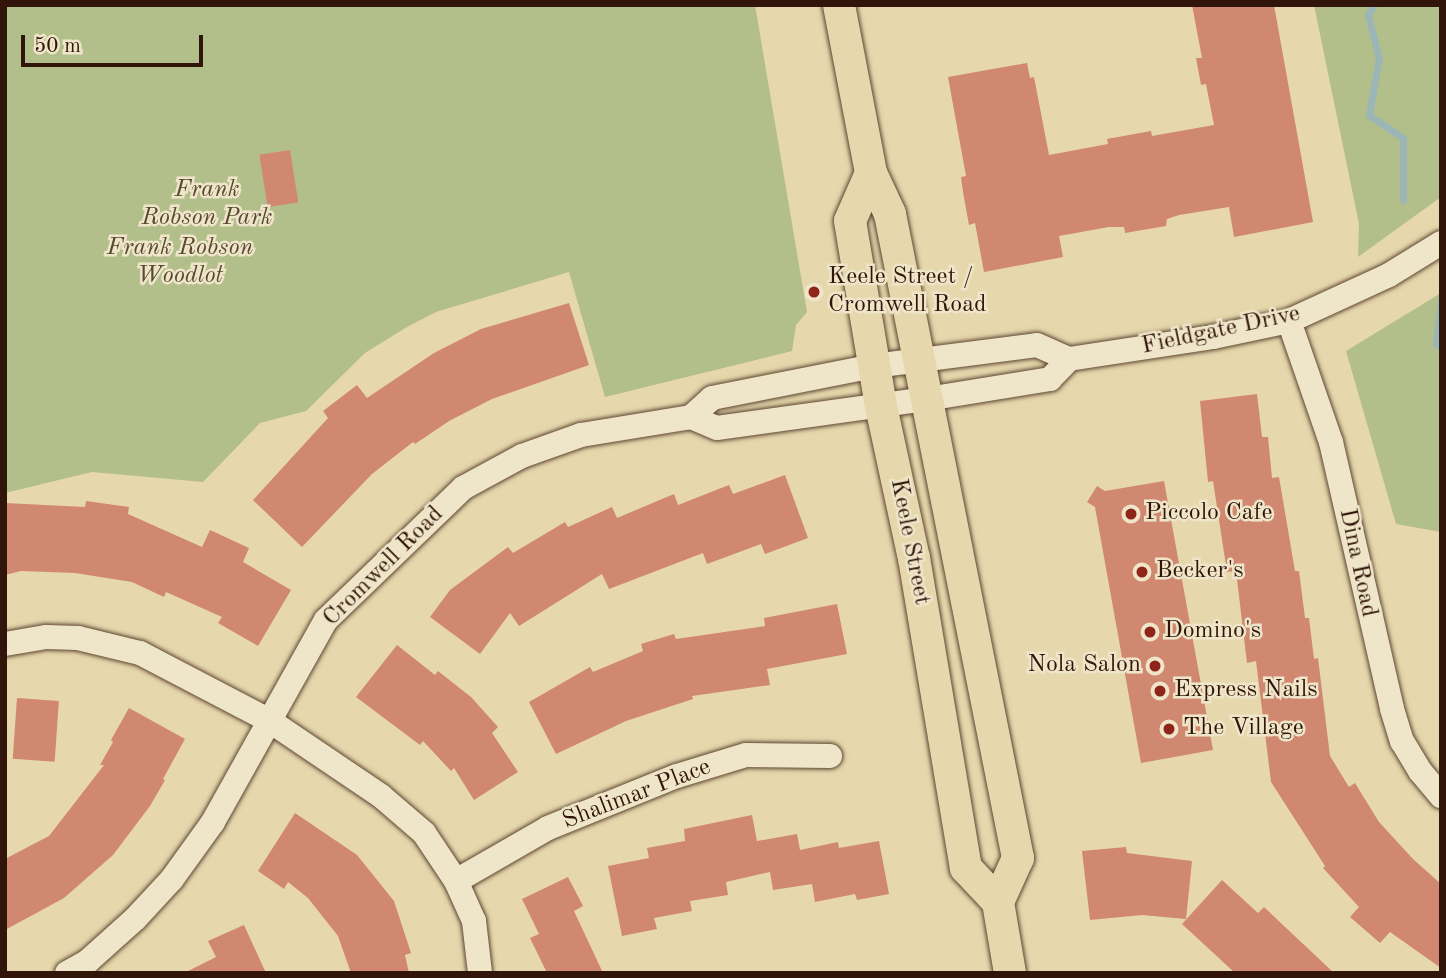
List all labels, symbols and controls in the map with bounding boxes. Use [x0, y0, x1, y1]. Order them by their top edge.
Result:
scale bar [24, 21, 206, 65]
text: 50 m [34, 36, 81, 57]
park label: Frank Robson Park [141, 177, 273, 233]
park label: Frank Robson Woodlot [107, 235, 253, 291]
place label: Keele Street / Cromwell Road [828, 264, 987, 320]
marker: Keele Street / Cromwell Road [806, 284, 822, 300]
street label: Fieldgate Drive [1139, 300, 1303, 362]
street label: Keele Street [883, 476, 935, 608]
place label: Piccolo Cafe [1145, 500, 1273, 528]
street label: Cromwell Road [318, 501, 450, 633]
marker: Piccolo Cafe [1123, 506, 1139, 522]
street label: Dina Road [1331, 506, 1383, 620]
place label: Becker's [1156, 558, 1244, 586]
marker: Becker's [1134, 564, 1150, 580]
place label: Domino's [1164, 618, 1261, 646]
marker: Domino's [1142, 624, 1158, 640]
place label: Nola Salon [1027, 652, 1141, 680]
marker: Nola Salon [1147, 658, 1163, 674]
place label: Express Nails [1174, 677, 1318, 705]
marker: Express Nails [1152, 683, 1168, 699]
place label: The Village [1183, 715, 1304, 743]
marker: The Village [1161, 721, 1177, 737]
street label: Shalimar Place [559, 754, 715, 836]

